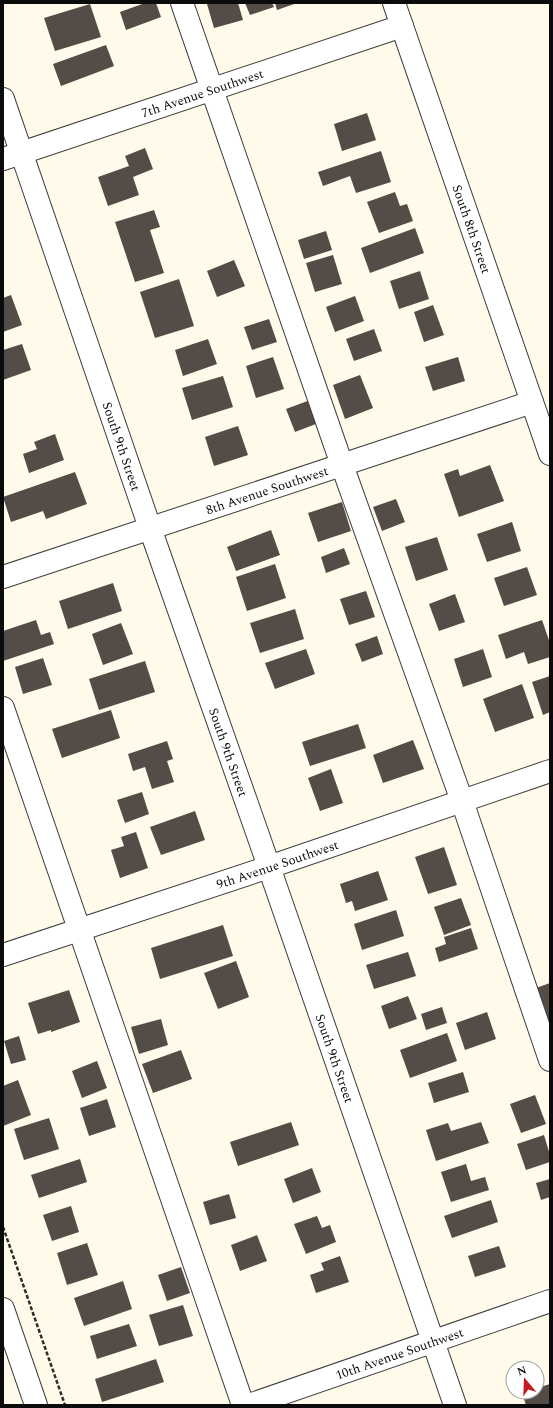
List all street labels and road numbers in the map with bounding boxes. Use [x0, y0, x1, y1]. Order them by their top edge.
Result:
street label: 7th Avenue Southwest [139, 64, 267, 123]
street label: South 8th Street [447, 182, 496, 277]
street label: South 9th Street [96, 399, 146, 494]
street label: 8th Avenue Southwest [203, 461, 331, 520]
street label: South 9th Street [203, 705, 253, 800]
street label: 9th Avenue Southwest [214, 835, 342, 895]
street label: South 9th Street [310, 1011, 359, 1106]
street label: 10th Avenue Southwest [333, 1322, 467, 1385]

